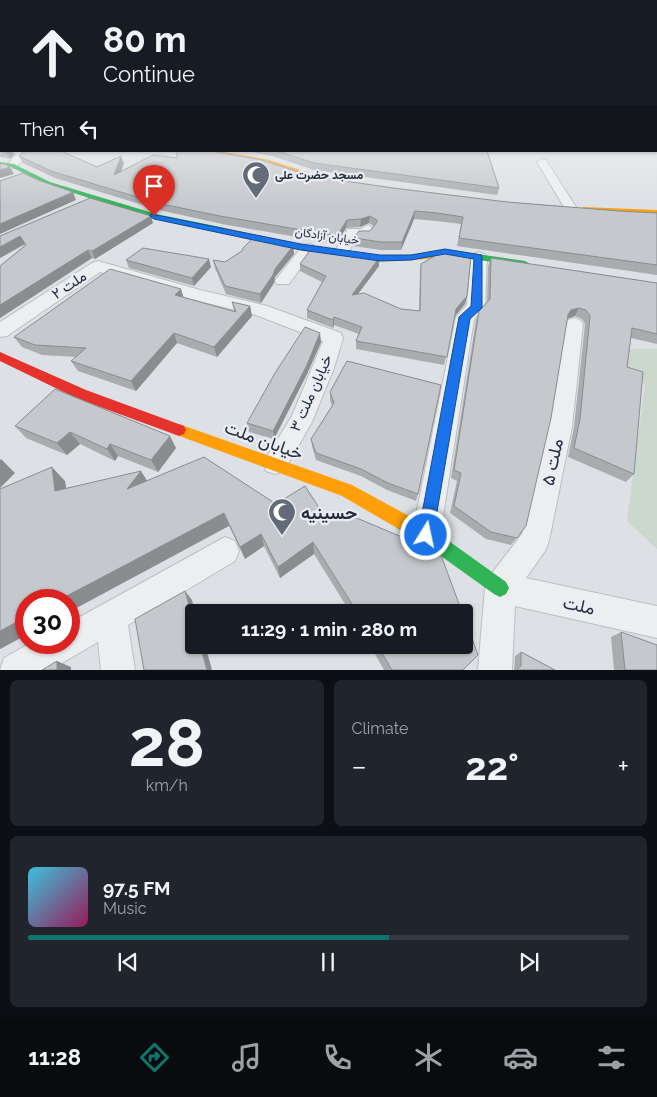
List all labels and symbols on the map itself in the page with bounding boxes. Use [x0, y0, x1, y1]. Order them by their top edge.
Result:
mosque icon: مسجد حضرت علی [241, 160, 271, 199]
pin [133, 165, 175, 216]
place label: مسجد حضرت علی [275, 168, 364, 183]
street label: خیابان آزادگان [294, 225, 360, 248]
street label: ملت ۲ [48, 267, 90, 303]
street label: خیابان ملت ۳ [286, 352, 336, 434]
street label: خیابان ملت [222, 416, 306, 464]
street label: ملت ۵ [537, 437, 567, 487]
mosque icon: حسینیه [267, 497, 297, 536]
place label: حسینیه [301, 502, 357, 524]
position arrow [399, 508, 451, 560]
speed limit sign: 30 [15, 589, 80, 654]
street label: ملت [561, 591, 597, 619]

